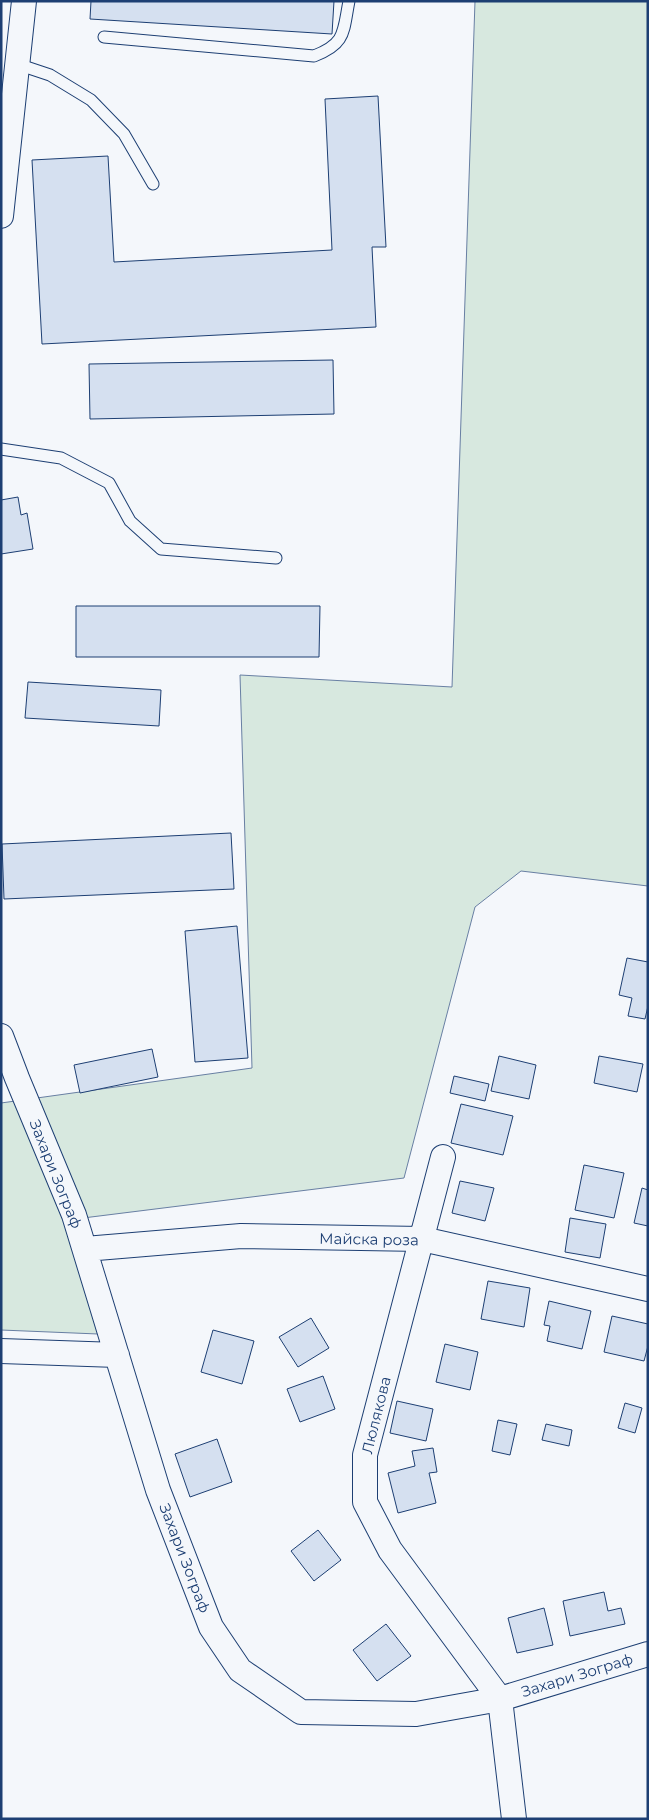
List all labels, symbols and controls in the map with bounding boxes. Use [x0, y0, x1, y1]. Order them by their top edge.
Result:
street label: Захари Зограф [25, 1117, 87, 1231]
street label: Майска роза [319, 1229, 419, 1249]
street label: Люлякова [357, 1374, 395, 1456]
street label: Захари Зограф [155, 1501, 215, 1616]
street label: Захари Зограф [519, 1649, 635, 1701]

